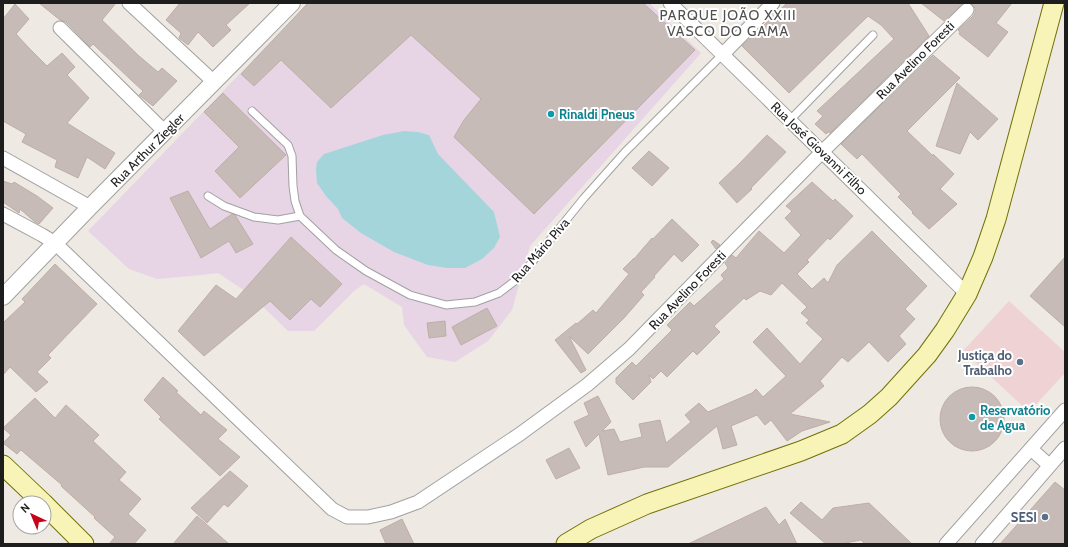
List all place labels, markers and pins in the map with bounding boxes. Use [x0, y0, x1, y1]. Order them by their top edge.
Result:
place label: Rinaldi Pneus [559, 106, 635, 122]
marker: Rinaldi Pneus [546, 109, 556, 119]
place label: Justiça do Trabalho [957, 347, 1013, 378]
marker: Justiça do Trabalho [1015, 357, 1025, 367]
place label: Reservatório de Agua [980, 402, 1051, 433]
marker: Reservatório de Agua [967, 412, 977, 422]
place label: SESI [1011, 509, 1037, 525]
marker: SESI [1040, 512, 1050, 522]

